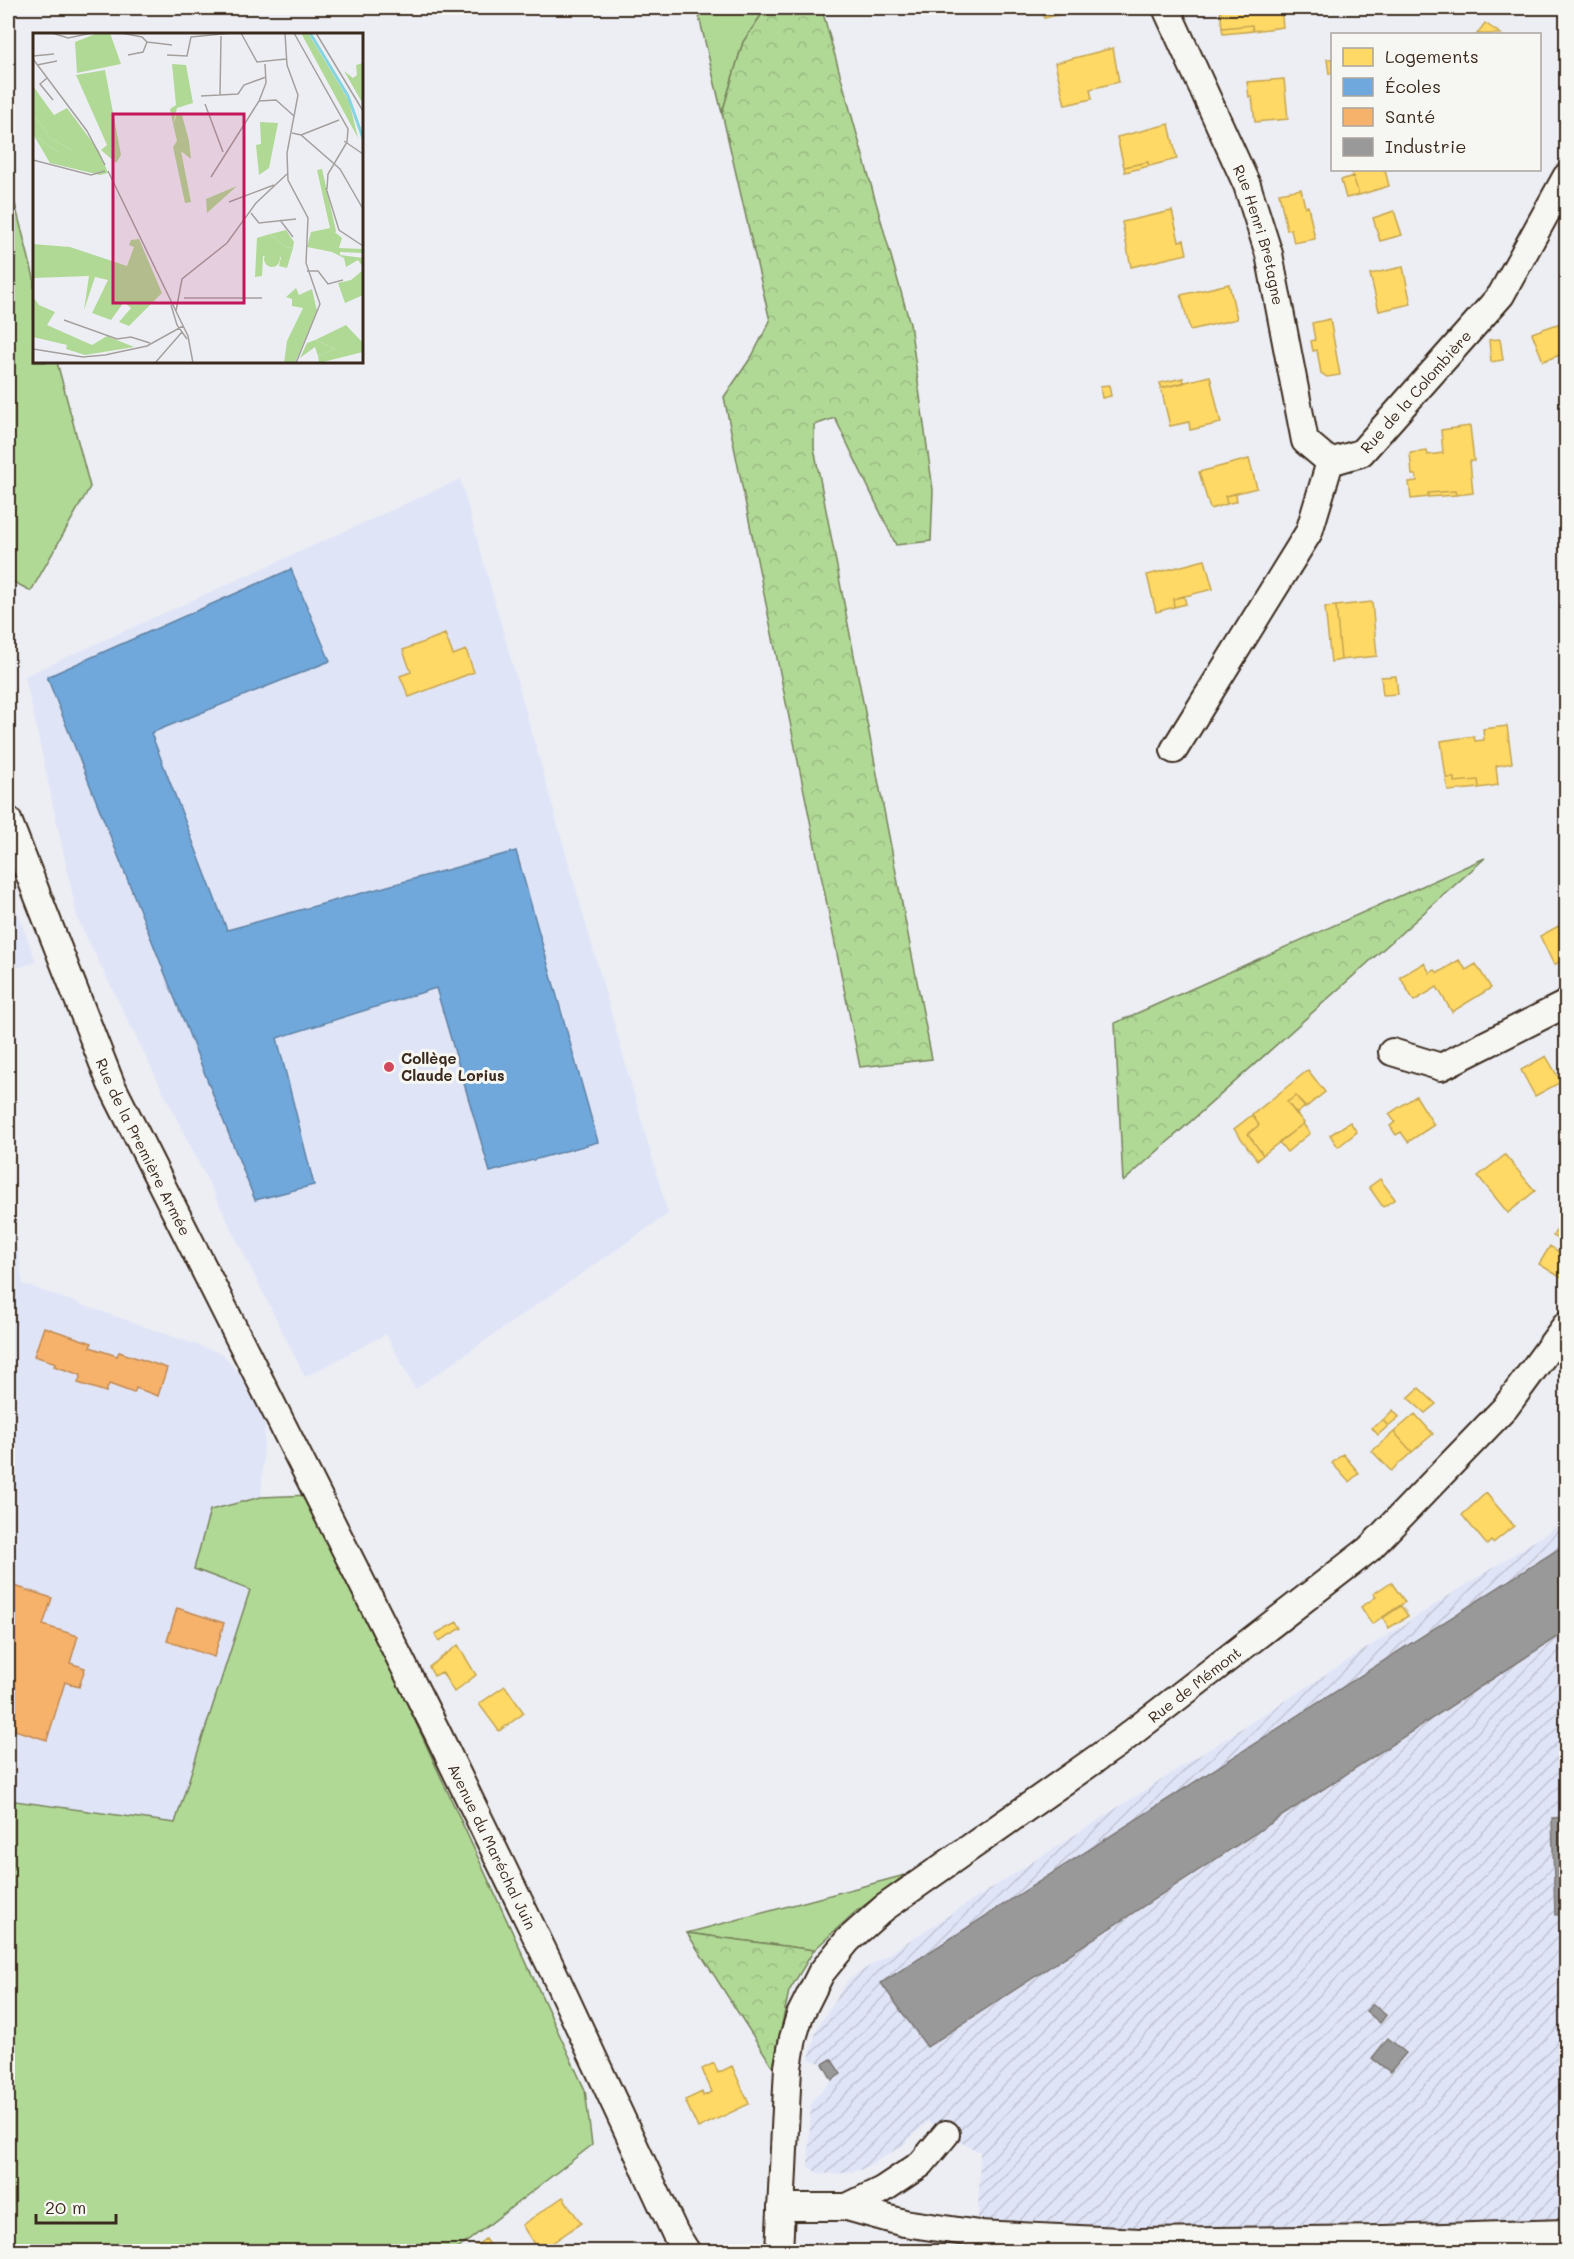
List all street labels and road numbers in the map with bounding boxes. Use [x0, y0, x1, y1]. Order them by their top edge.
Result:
street label: Rue Henri Bretagne [1229, 161, 1289, 307]
street label: Rue de la Colombière [1356, 326, 1475, 457]
street label: Rue de la Première Armée [92, 1055, 196, 1239]
street label: Rue de Mémont [1144, 1642, 1245, 1727]
street label: Avenue du Maréchal Juin [444, 1760, 541, 1933]

